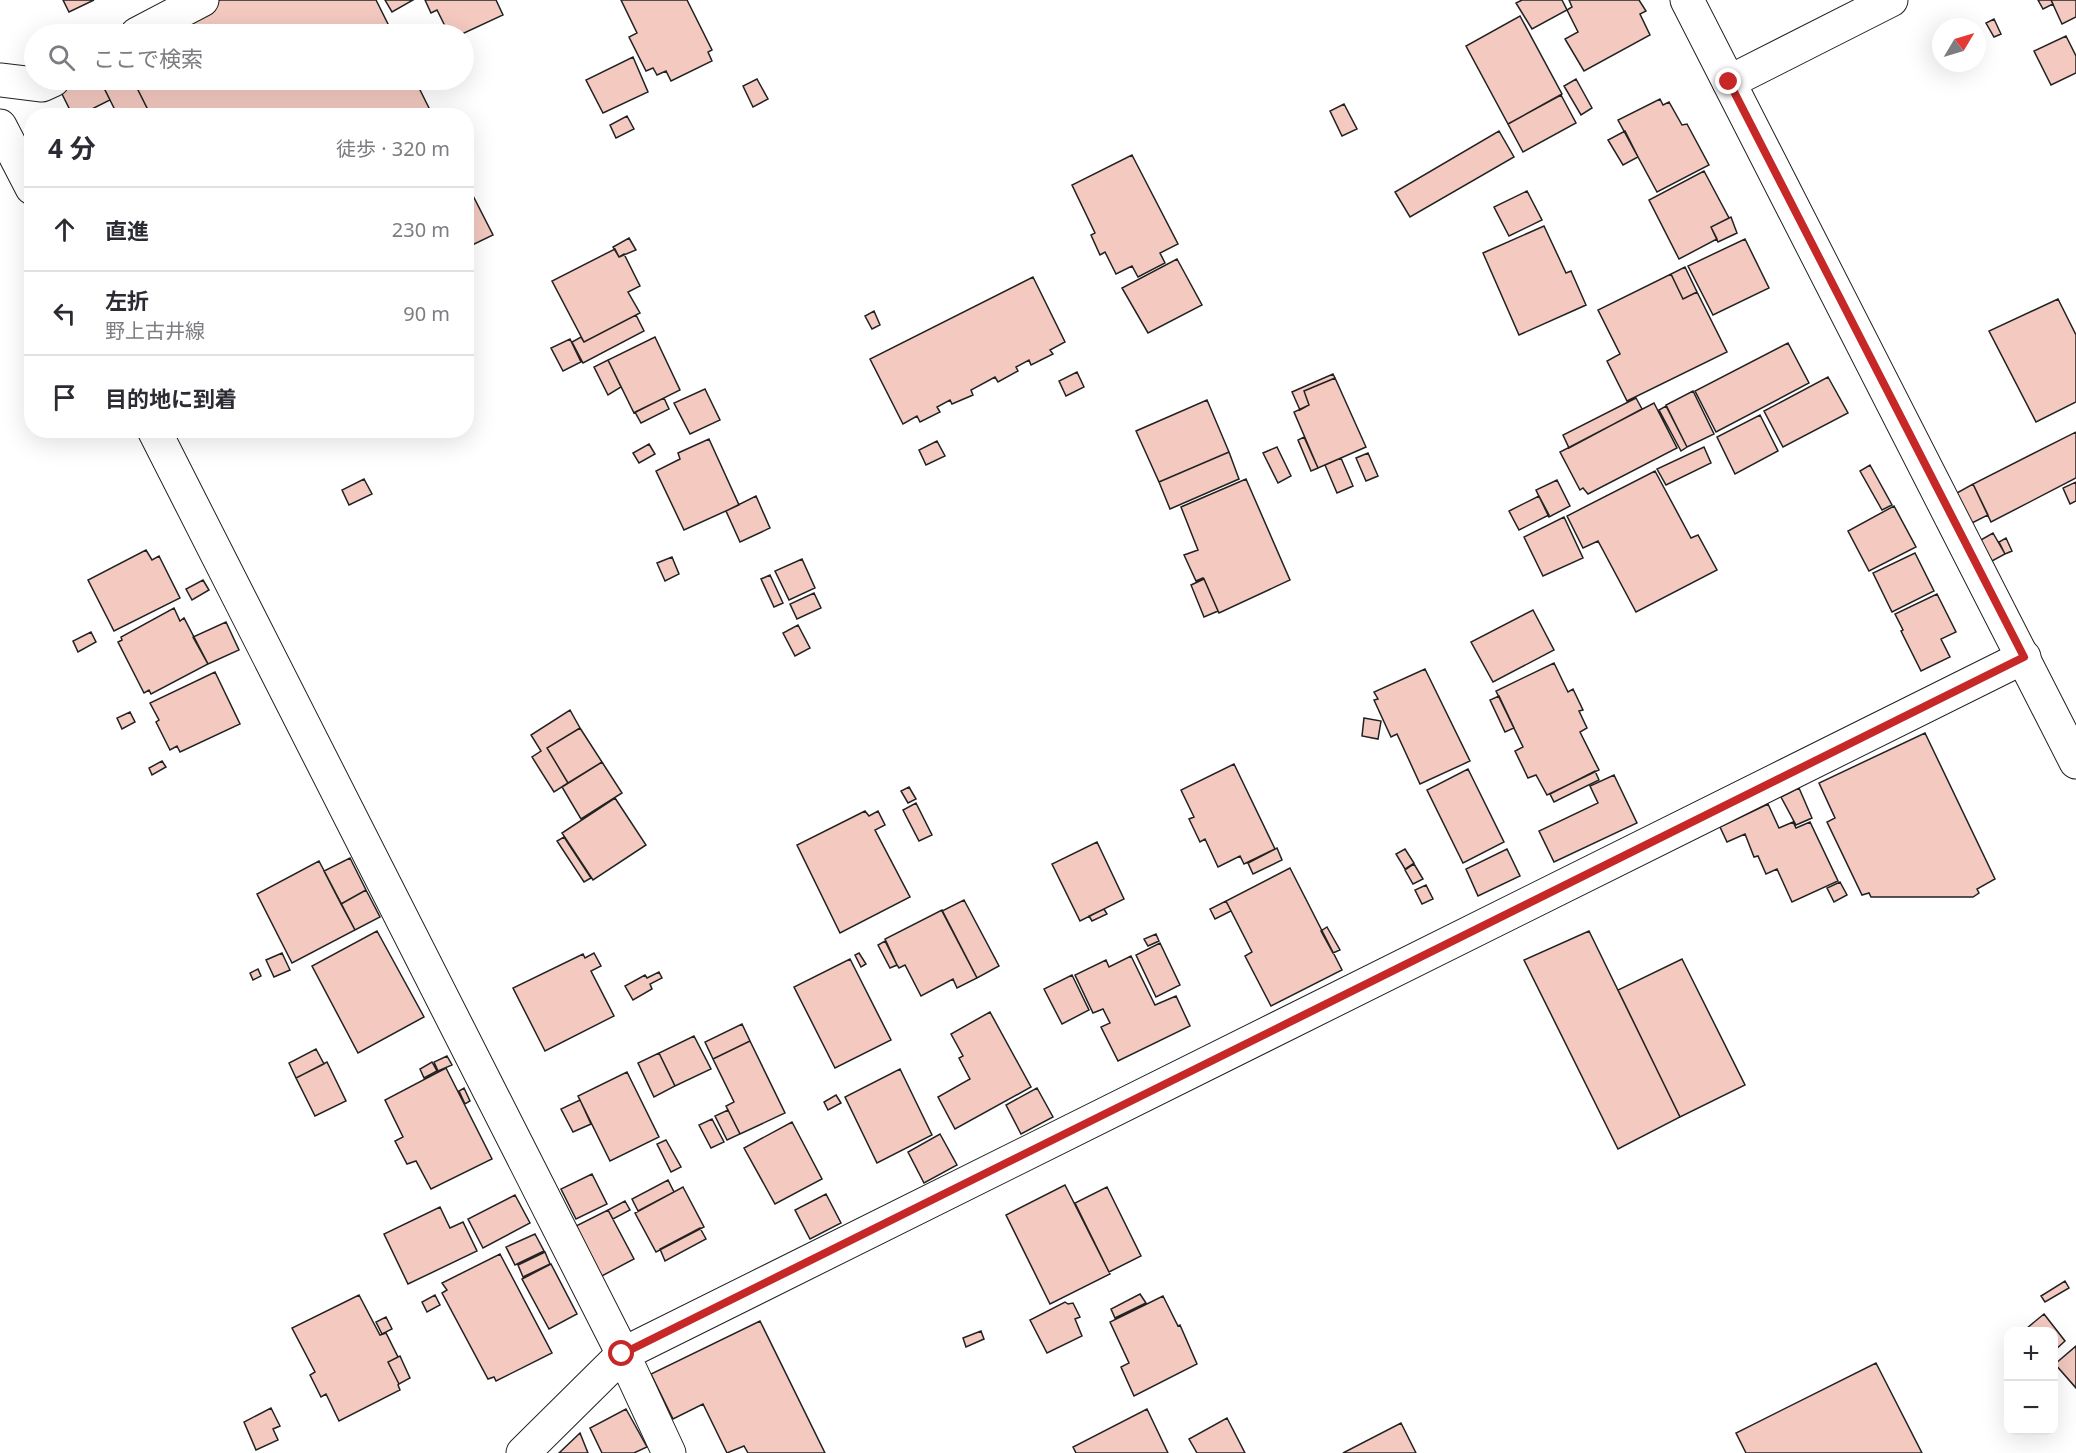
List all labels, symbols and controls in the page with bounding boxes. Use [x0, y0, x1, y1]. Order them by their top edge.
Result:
north arrow [1932, 18, 1986, 72]
search box [24, 24, 474, 90]
icon: search [45, 41, 78, 74]
text: ここで検索 [93, 43, 203, 73]
route end [1715, 68, 1741, 94]
text: 4 分 [48, 130, 96, 166]
text: 徒歩 · 320 m [336, 135, 450, 162]
icon: ahead [48, 213, 81, 246]
text: 直進 [105, 215, 149, 245]
text: 230 m [392, 216, 450, 243]
text: 左折 [105, 285, 149, 315]
icon: left [48, 297, 81, 330]
text: 90 m [403, 300, 450, 327]
text: 野上古井線 [105, 317, 205, 344]
icon: arrive [48, 381, 81, 414]
text: 目的地に到着 [105, 383, 237, 413]
map controls [2004, 1327, 2058, 1435]
button: + [2004, 1327, 2058, 1381]
route start [608, 1340, 634, 1366]
button: − [2004, 1381, 2058, 1435]

